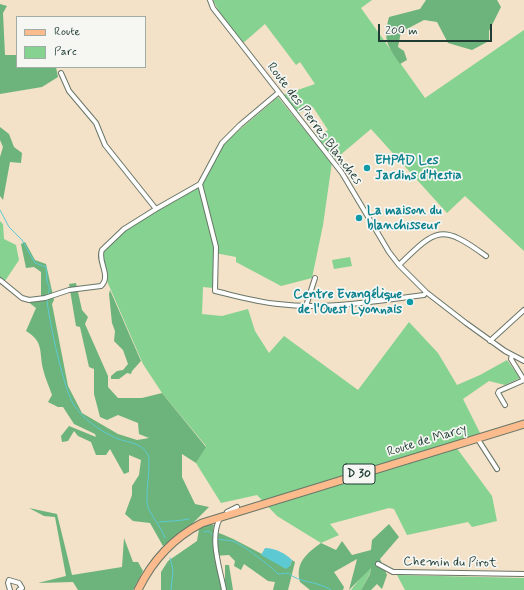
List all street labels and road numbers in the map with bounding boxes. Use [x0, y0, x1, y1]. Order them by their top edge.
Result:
street label: Route des Pierres Blanches [263, 60, 365, 188]
street label: Route de Marcy [385, 421, 469, 461]
road number: D 30 [343, 464, 375, 484]
street label: Chemin du Pirot [403, 554, 497, 572]

